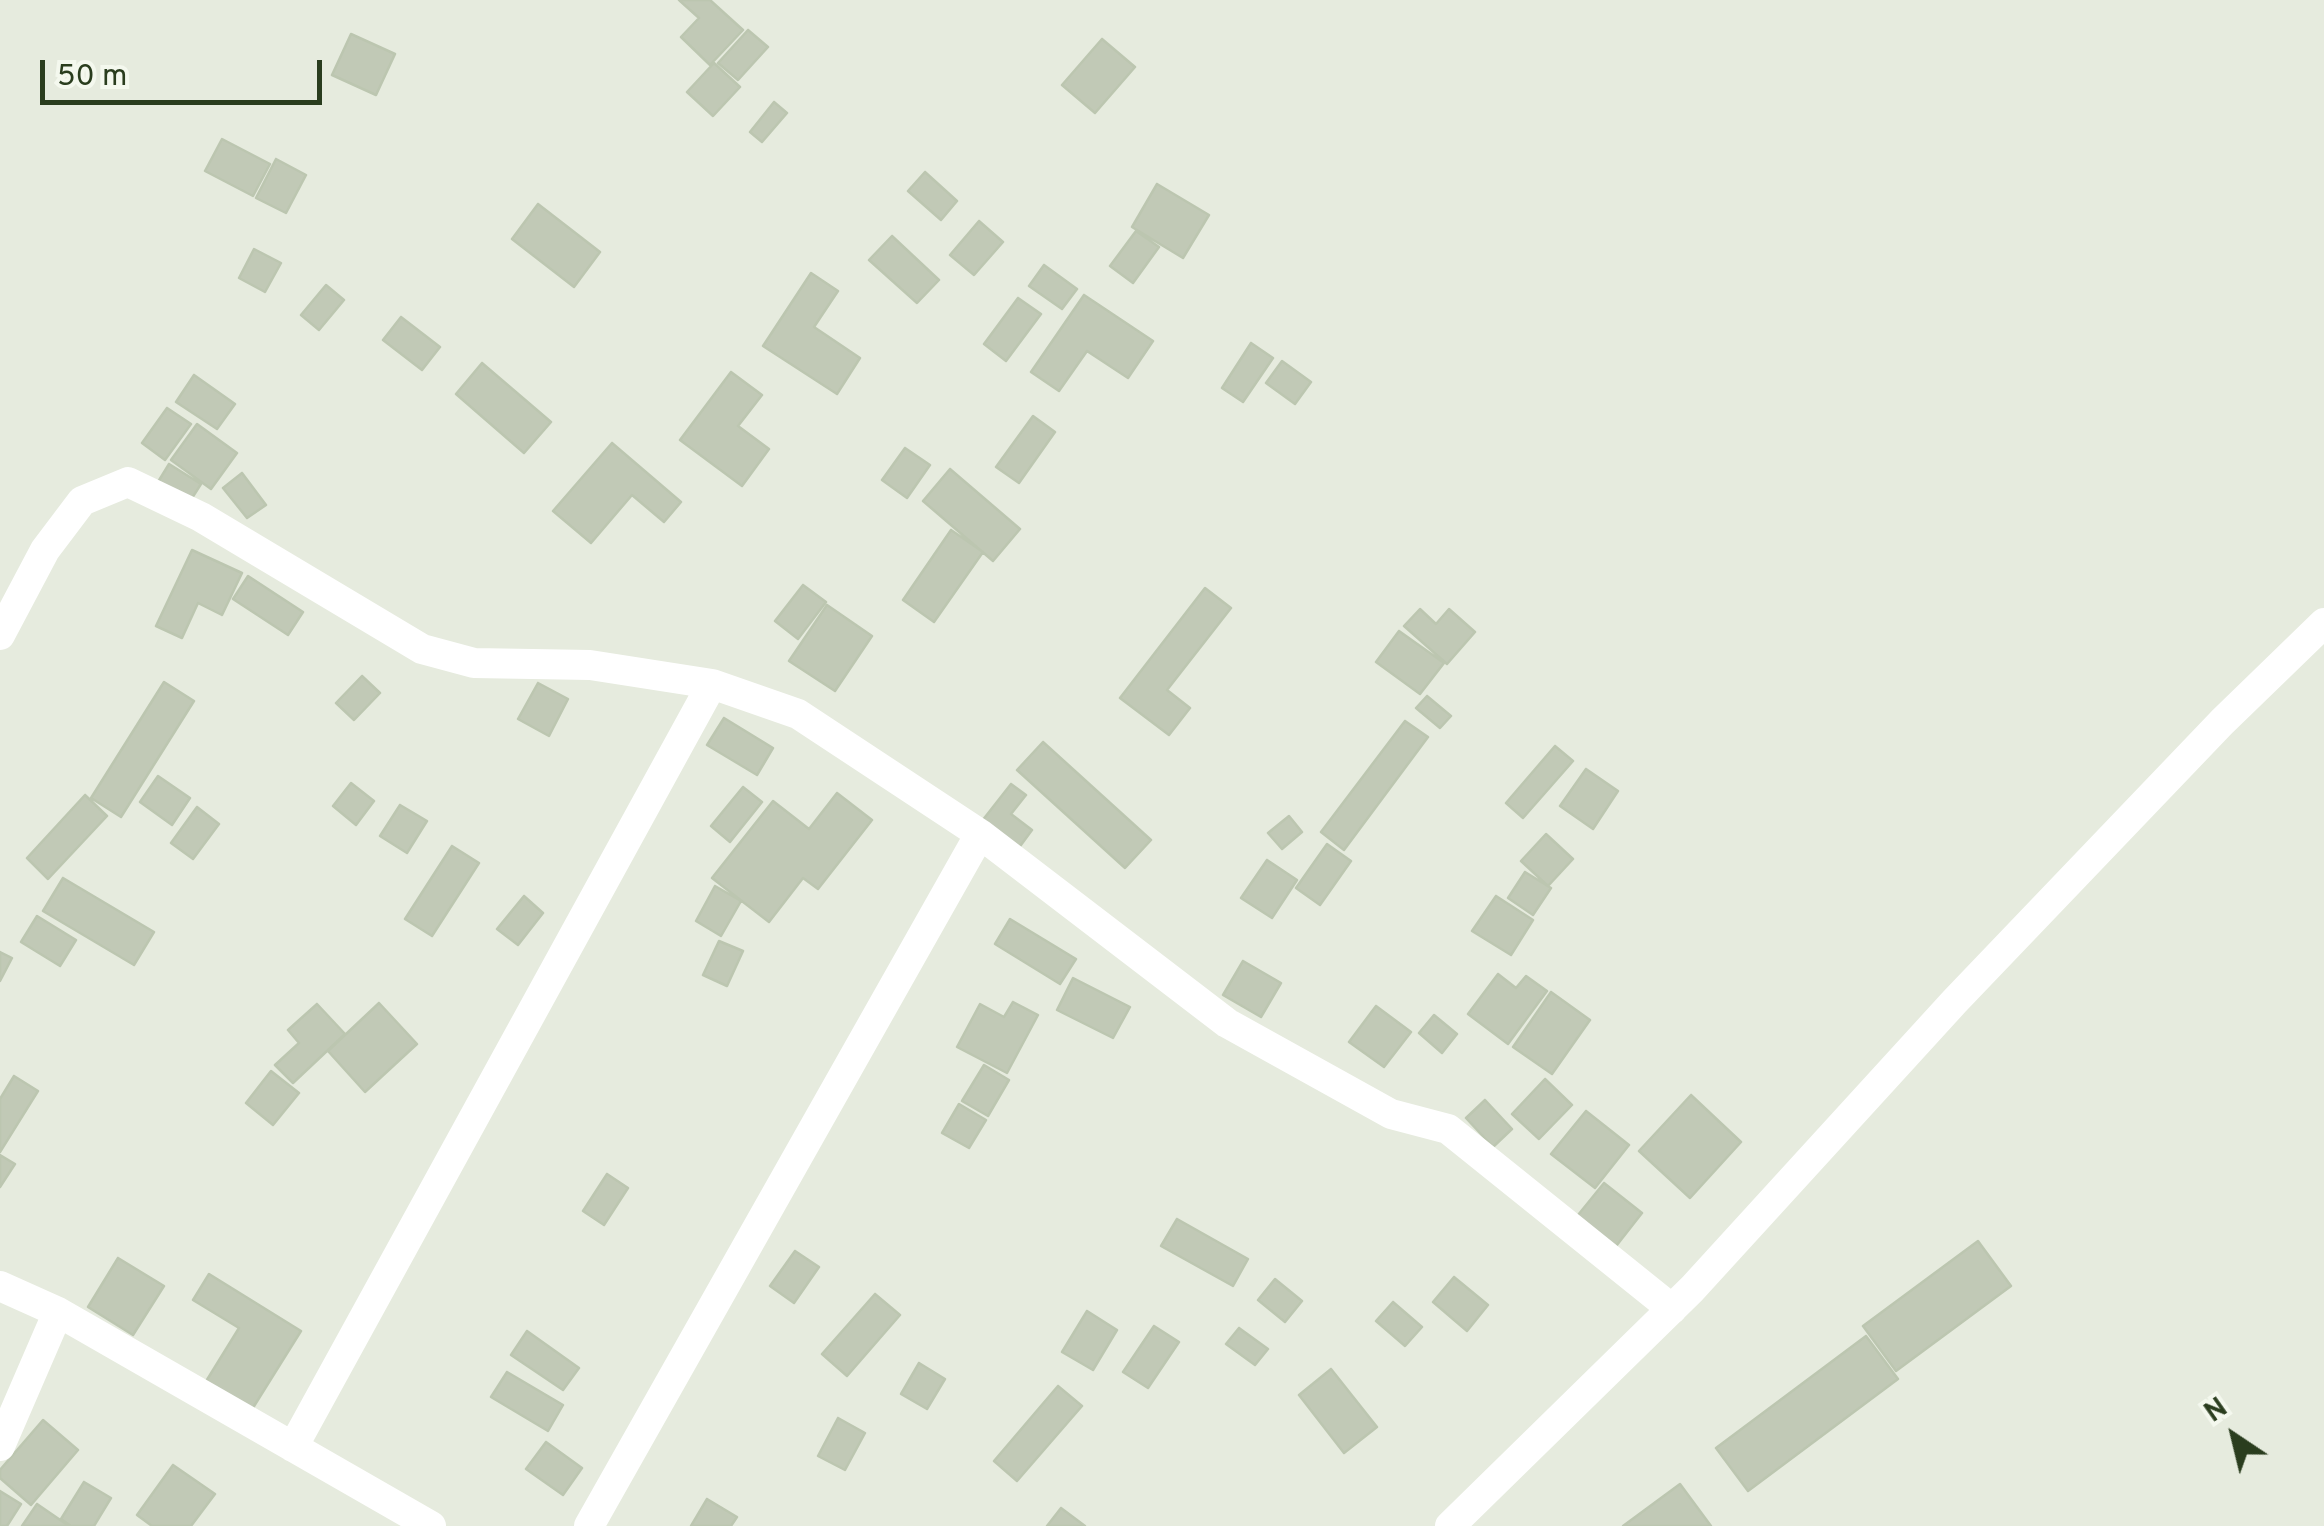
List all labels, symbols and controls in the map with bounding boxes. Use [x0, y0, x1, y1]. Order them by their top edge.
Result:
scale bar [45, 40, 328, 102]
text: 50 m [57, 59, 127, 96]
north arrow [2184, 1386, 2284, 1486]
text: N [2198, 1391, 2235, 1432]

